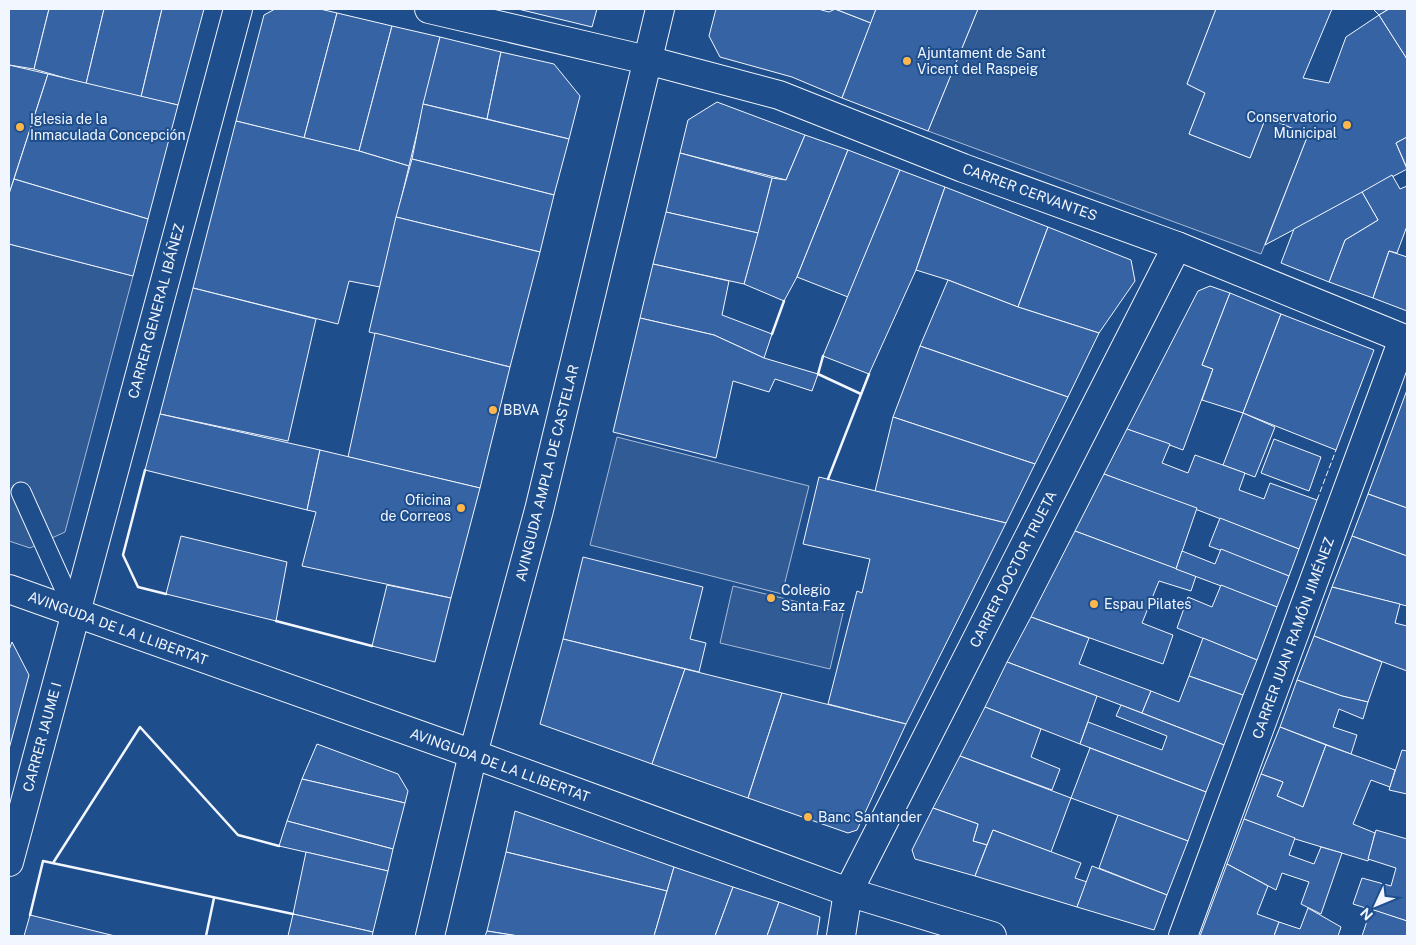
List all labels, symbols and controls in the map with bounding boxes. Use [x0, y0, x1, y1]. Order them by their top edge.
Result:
place label: Ajuntament de Sant Vicent del Raspeig [917, 45, 1046, 77]
marker: Ajuntament de Sant Vicent del Raspeig [901, 55, 913, 67]
place label: Conservatorio Municipal [1246, 109, 1337, 141]
place label: Iglesia de la Inmaculada Concepción [30, 111, 186, 143]
marker: Conservatorio Municipal [1341, 119, 1353, 131]
marker: Iglesia de la Inmaculada Concepción [14, 121, 26, 133]
street label: CARRER CERVANTES [960, 160, 1100, 224]
street label: CARRER GENERAL IBÁÑEZ [124, 221, 187, 400]
street label: AVINGUDA AMPLA DE CASTELAR [512, 363, 582, 583]
place label: BBVA [503, 402, 539, 418]
marker: BBVA [487, 404, 499, 416]
street label: CARRER DOCTOR TRUETA [966, 488, 1060, 650]
place label: Oficina de Correos [380, 492, 451, 524]
marker: Oficina de Correos [455, 502, 467, 514]
street label: CARRER JUAN RAMÓN JIMÉNEZ [1247, 534, 1337, 741]
place label: Colegio Santa Faz [781, 582, 845, 614]
street label: AVINGUDA DE LA LLIBERTAT [26, 588, 210, 668]
marker: Colegio Santa Faz [765, 592, 777, 604]
place label: Espau Pilates [1104, 596, 1191, 612]
marker: Espau Pilates [1088, 598, 1100, 610]
street label: CARRER JAUME I [20, 681, 64, 793]
street label: AVINGUDA DE LA LLIBERTAT [408, 725, 592, 805]
place label: Banc Santander [818, 809, 922, 825]
marker: Banc Santander [802, 811, 814, 823]
north arrow [1351, 880, 1401, 930]
text: N [1357, 905, 1376, 924]

